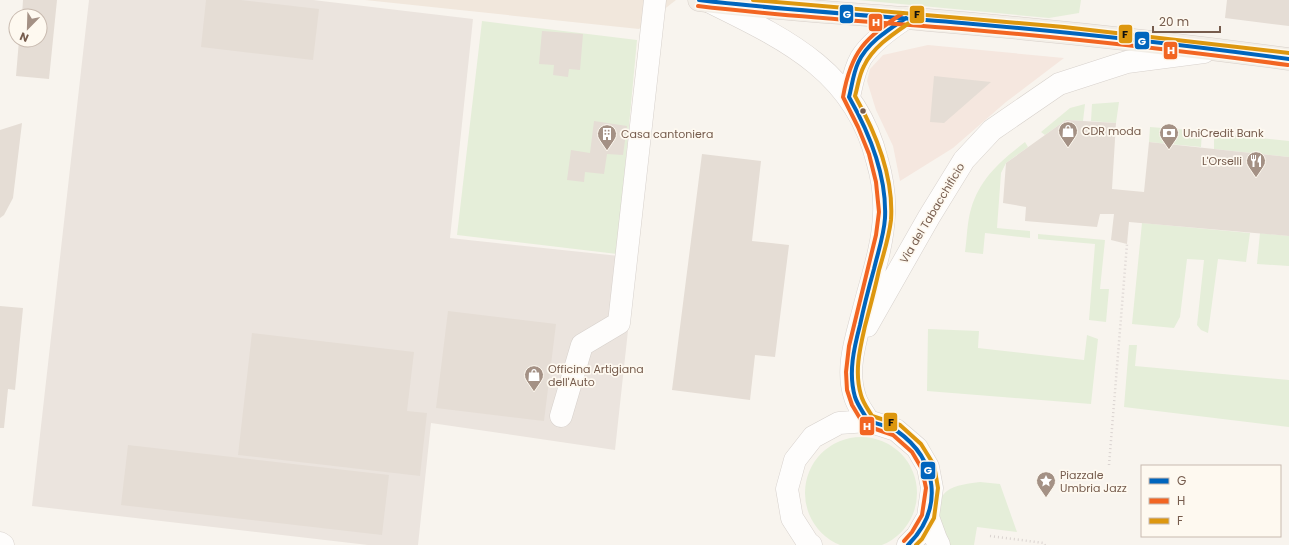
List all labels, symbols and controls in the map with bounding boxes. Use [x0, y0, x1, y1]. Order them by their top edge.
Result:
line badge: G [839, 4, 854, 24]
line badge: F [909, 5, 925, 24]
text: G [843, 6, 852, 22]
text: F [914, 6, 920, 22]
north arrow [8, 8, 48, 48]
scale bar [1153, 8, 1220, 34]
line badge: H [868, 13, 883, 32]
text: 20 m [1159, 13, 1189, 30]
text: H [872, 14, 880, 30]
line badge: F [1118, 24, 1133, 44]
text: F [1122, 26, 1128, 42]
text: N [17, 28, 31, 46]
line badge: G [1134, 31, 1150, 50]
text: G [1138, 33, 1147, 49]
line badge: H [1163, 41, 1178, 60]
text: H [1167, 42, 1175, 58]
unlabelled marker [858, 106, 868, 116]
shop icon: CDR moda [1057, 120, 1079, 148]
bank icon: UniCredit Bank [1158, 122, 1180, 150]
building icon: Casa cantoniera [596, 123, 618, 151]
place label: CDR moda [1082, 123, 1141, 139]
place label: UniCredit Bank [1183, 125, 1264, 141]
place label: Casa cantoniera [621, 126, 713, 142]
restaurant icon: L'Orselli [1245, 150, 1267, 178]
place label: L'Orselli [1202, 153, 1242, 169]
street label: Via del Tabacchificio [896, 160, 968, 266]
place label: Officina Artigiana dell'Auto [548, 361, 644, 390]
shop icon: Officina Artigiana dell'Auto [523, 364, 545, 392]
line badge: F [883, 412, 898, 432]
text: F [888, 414, 894, 430]
line badge: H [859, 416, 875, 436]
text: H [863, 418, 871, 434]
line badge: G [920, 461, 936, 480]
text: G [924, 462, 933, 478]
legend [1141, 465, 1281, 537]
place label: Piazzale Umbria Jazz [1060, 467, 1127, 496]
place icon: Piazzale Umbria Jazz [1035, 470, 1057, 498]
text: G [1177, 472, 1186, 489]
text: H [1177, 492, 1185, 509]
text: F [1177, 512, 1183, 529]

